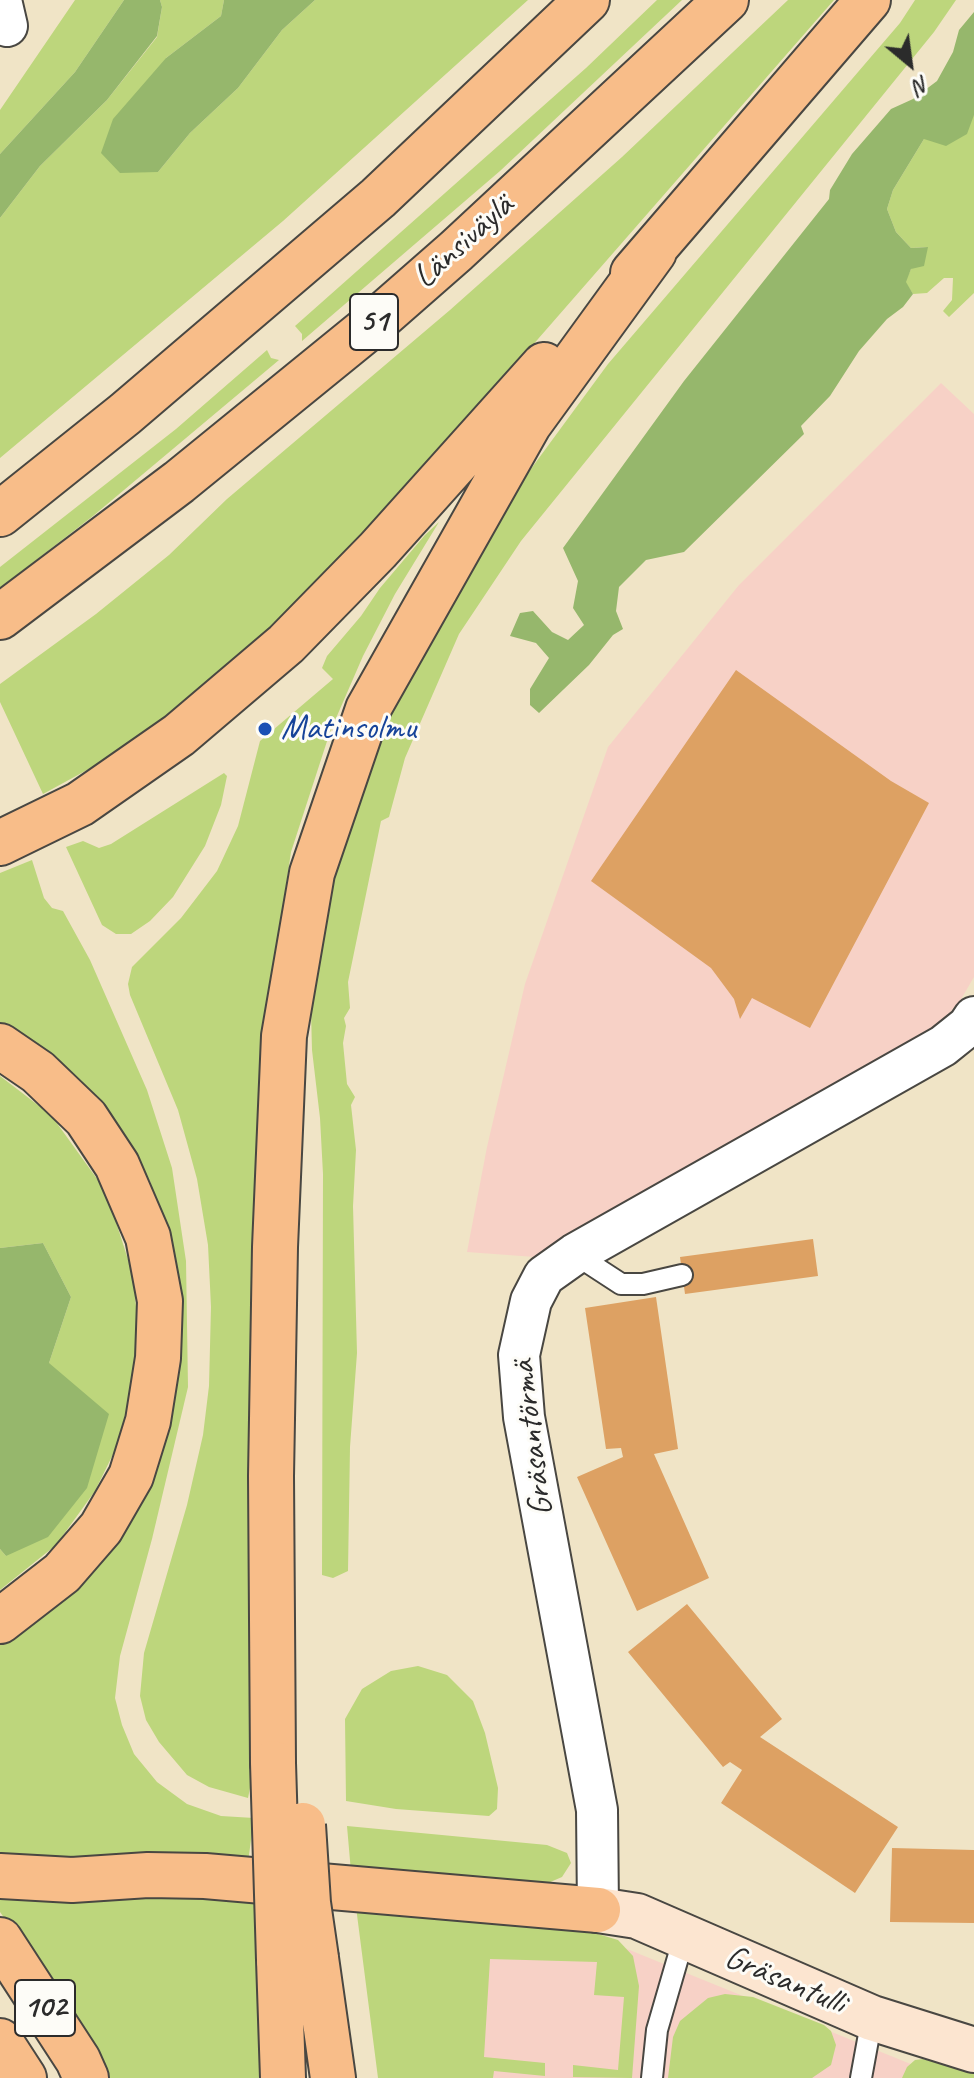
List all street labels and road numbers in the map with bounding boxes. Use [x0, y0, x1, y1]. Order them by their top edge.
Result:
street label: Länsiväylä [405, 186, 523, 298]
road number: 51 [350, 294, 398, 350]
street label: Gräsantörmä [503, 1358, 563, 1518]
street label: Gräsantulli [719, 1937, 851, 2025]
road number: 102 [15, 1980, 75, 2036]

